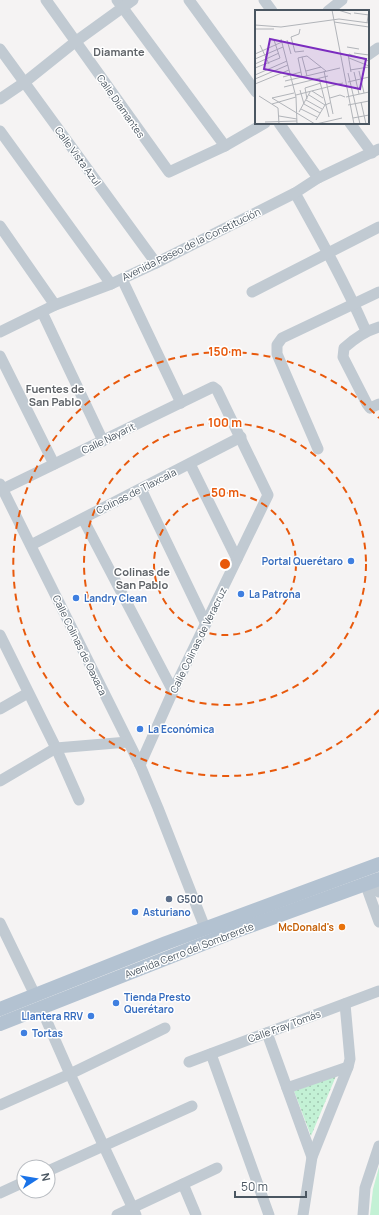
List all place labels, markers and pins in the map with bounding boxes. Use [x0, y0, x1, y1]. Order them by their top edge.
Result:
place label: Portal Querétaro [262, 554, 343, 568]
marker: Portal Querétaro [346, 556, 356, 566]
centre of rings [218, 557, 232, 571]
place label: La Patrona [249, 587, 301, 601]
marker: La Patrona [236, 589, 246, 599]
place label: Landry Clean [84, 591, 147, 605]
marker: Landry Clean [71, 593, 81, 603]
place label: La Económica [148, 722, 215, 736]
marker: La Económica [135, 724, 145, 734]
place label: G500 [177, 892, 203, 906]
marker: G500 [164, 894, 174, 904]
place label: Asturiano [143, 905, 191, 919]
marker: Asturiano [130, 907, 140, 917]
place label: McDonald's [278, 920, 335, 934]
marker: McDonald's [337, 922, 347, 932]
place label: Tienda Presto Querétaro [124, 990, 191, 1016]
marker: Tienda Presto Querétaro [111, 998, 121, 1008]
place label: Llantera RRV [22, 1009, 84, 1023]
marker: Llantera RRV [86, 1011, 96, 1021]
place label: Tortas [32, 1026, 64, 1040]
marker: Tortas [19, 1028, 29, 1038]

